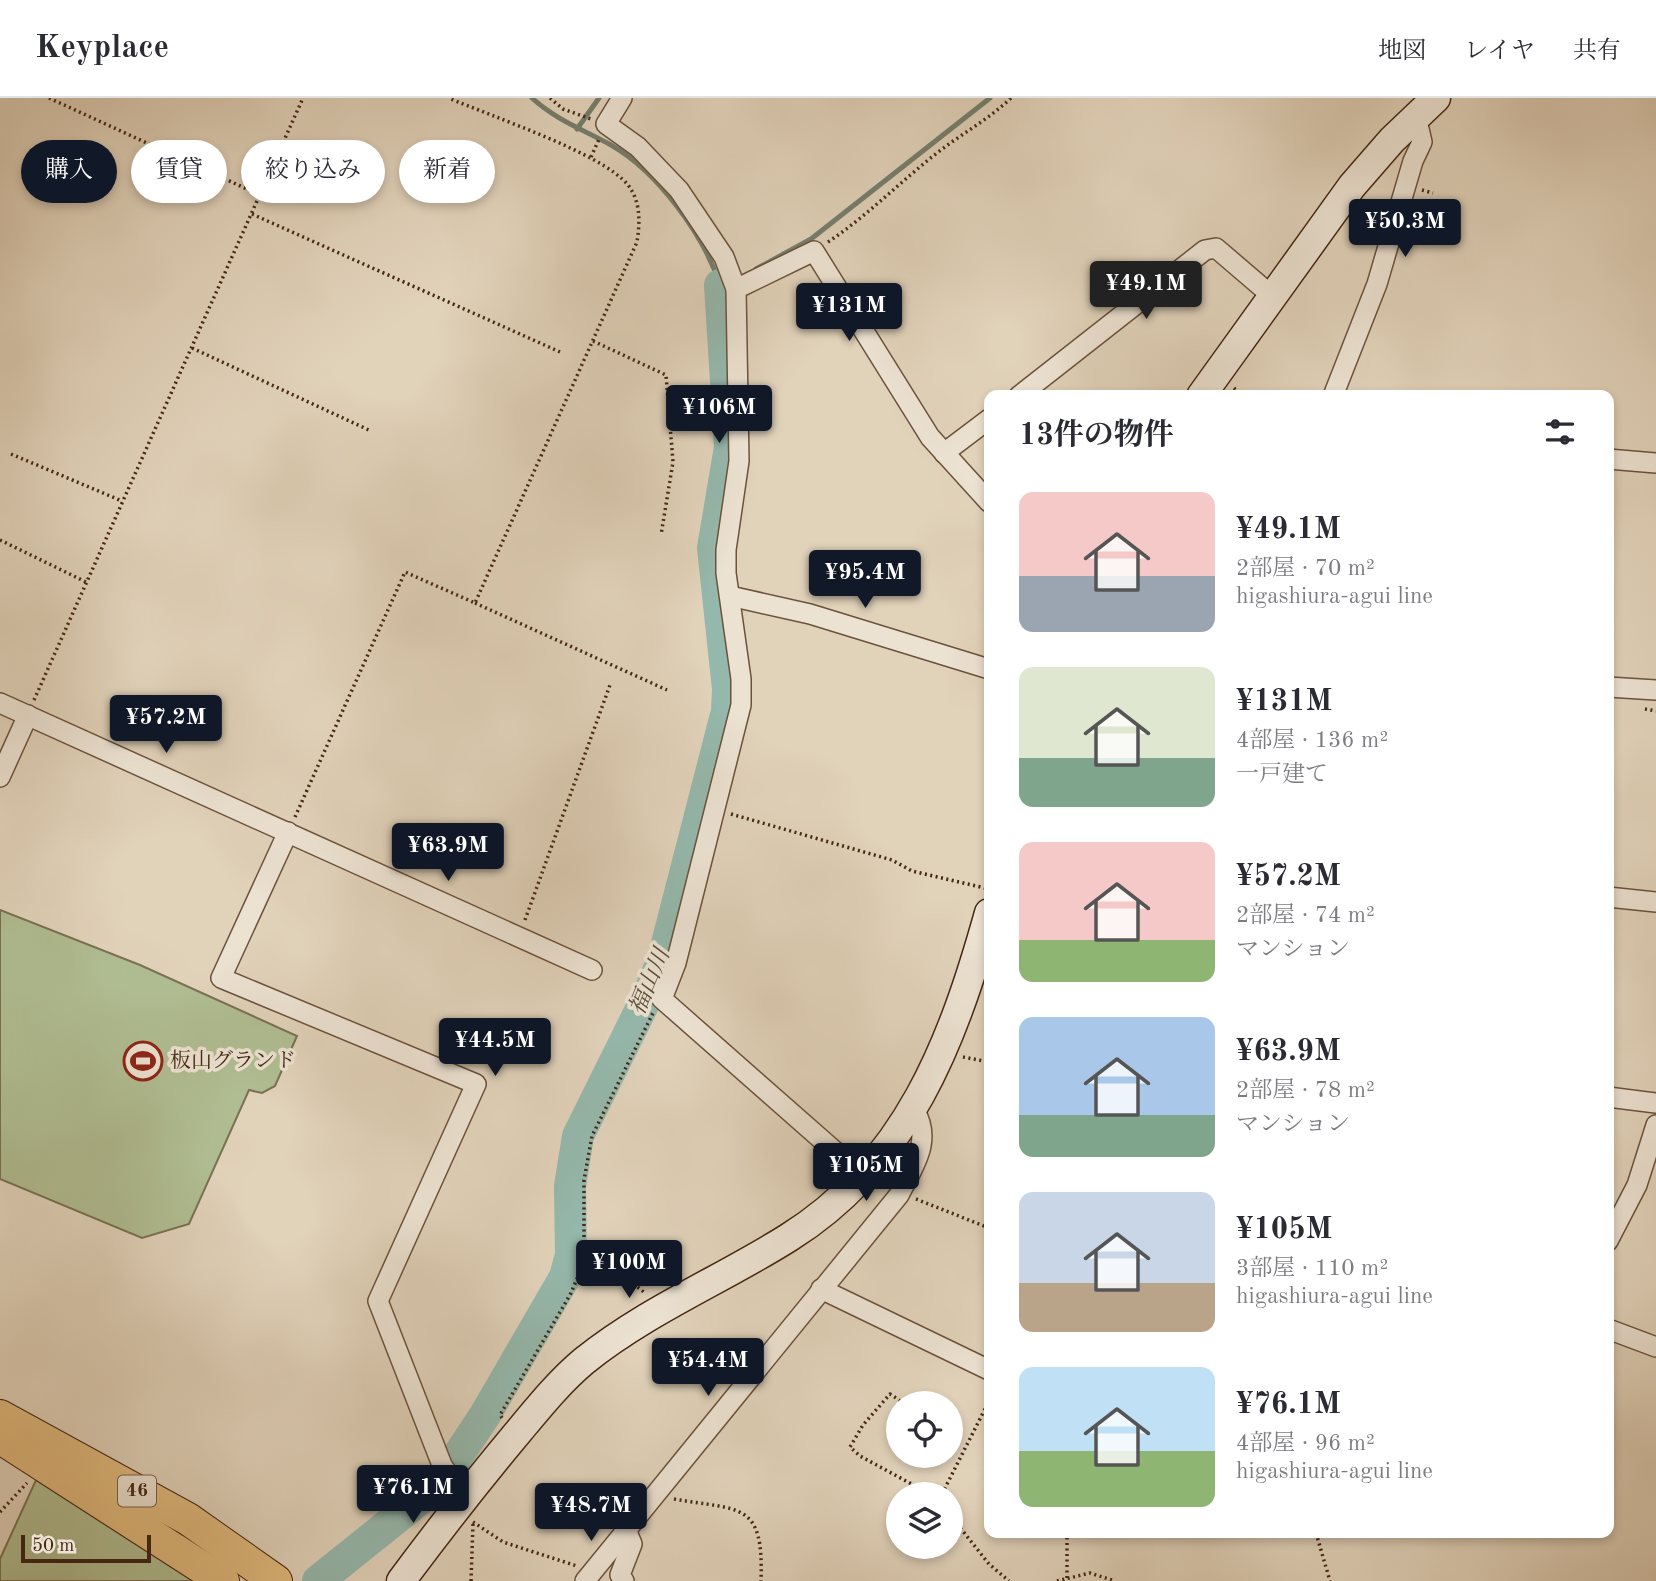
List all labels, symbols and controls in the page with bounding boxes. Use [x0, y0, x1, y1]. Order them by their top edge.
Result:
text: Keyplace [35, 32, 169, 65]
text: 地図 [1378, 40, 1426, 64]
text: レイヤ [1464, 40, 1535, 64]
text: 共有 [1573, 40, 1621, 64]
chip: 購入 [21, 140, 117, 203]
chip: 賃貸 [131, 140, 227, 203]
chip: 絞り込み [241, 140, 385, 203]
chip: 新着 [399, 140, 495, 203]
pin: ¥50.3M [1348, 200, 1462, 259]
text: ¥50.3M [1365, 210, 1445, 233]
pin: ¥49.1M [1089, 262, 1203, 321]
text: ¥49.1M [1106, 272, 1186, 295]
pin: ¥131M [800, 284, 898, 343]
text: ¥131M [812, 294, 886, 317]
pin: ¥106M [670, 386, 768, 445]
text: ¥106M [682, 396, 756, 419]
icon: filters [1541, 413, 1579, 451]
text: 13件の物件 [1019, 421, 1174, 451]
text: ¥49.1M [1236, 515, 1341, 545]
icon: home [1075, 520, 1159, 604]
pin: ¥95.4M [808, 550, 922, 610]
text: 2部屋 · 70 m² [1236, 557, 1375, 580]
text: ¥95.4M [825, 561, 905, 584]
text: higashiura-agui line [1236, 585, 1433, 608]
text: ¥131M [1236, 687, 1332, 717]
icon: home [1075, 695, 1159, 779]
pin: ¥57.2M [109, 696, 223, 755]
text: ¥57.2M [126, 706, 206, 729]
text: 4部屋 · 136 m² [1236, 729, 1388, 752]
text: 一戸建て [1236, 763, 1328, 786]
pin: ¥63.9M [391, 824, 505, 883]
text: ¥63.9M [408, 834, 488, 857]
text: ¥57.2M [1236, 862, 1341, 892]
icon: home [1075, 870, 1159, 954]
text: 2部屋 · 74 m² [1236, 904, 1375, 927]
text: マンション [1236, 938, 1350, 961]
water label: 福山川 [624, 942, 675, 1018]
pin: ¥44.5M [438, 1018, 552, 1078]
text: ¥44.5M [455, 1029, 535, 1052]
text: ¥63.9M [1236, 1037, 1341, 1067]
sports icon: 板山グランド [122, 1040, 164, 1082]
icon: home [1075, 1045, 1159, 1129]
place label: 板山グランド [170, 1049, 296, 1072]
text: 2部屋 · 78 m² [1236, 1079, 1375, 1102]
text: マンション [1236, 1113, 1350, 1136]
pin: ¥105M [817, 1144, 915, 1203]
text: ¥105M [829, 1154, 903, 1177]
text: ¥105M [1236, 1215, 1332, 1245]
icon: home [1075, 1220, 1159, 1304]
pin: ¥100M [580, 1240, 678, 1300]
text: ¥100M [592, 1251, 666, 1274]
text: 3部屋 · 110 m² [1236, 1257, 1388, 1280]
text: higashiura-agui line [1236, 1285, 1433, 1308]
pin: ¥54.4M [651, 1338, 765, 1398]
text: ¥54.4M [668, 1349, 748, 1372]
text: ¥76.1M [1236, 1390, 1341, 1420]
map controls [886, 1391, 963, 1559]
button: locate [886, 1391, 963, 1468]
icon: home [1075, 1395, 1159, 1479]
text: 4部屋 · 96 m² [1236, 1432, 1375, 1455]
text: higashiura-agui line [1236, 1460, 1433, 1483]
pin: ¥76.1M [356, 1466, 470, 1525]
road number: 46 [118, 1476, 156, 1506]
text: ¥76.1M [373, 1476, 453, 1499]
button: layers [886, 1482, 963, 1559]
pin: ¥48.7M [534, 1484, 648, 1543]
text: ¥48.7M [551, 1494, 631, 1517]
scale bar [21, 1532, 150, 1564]
text: 50 m [32, 1537, 74, 1556]

